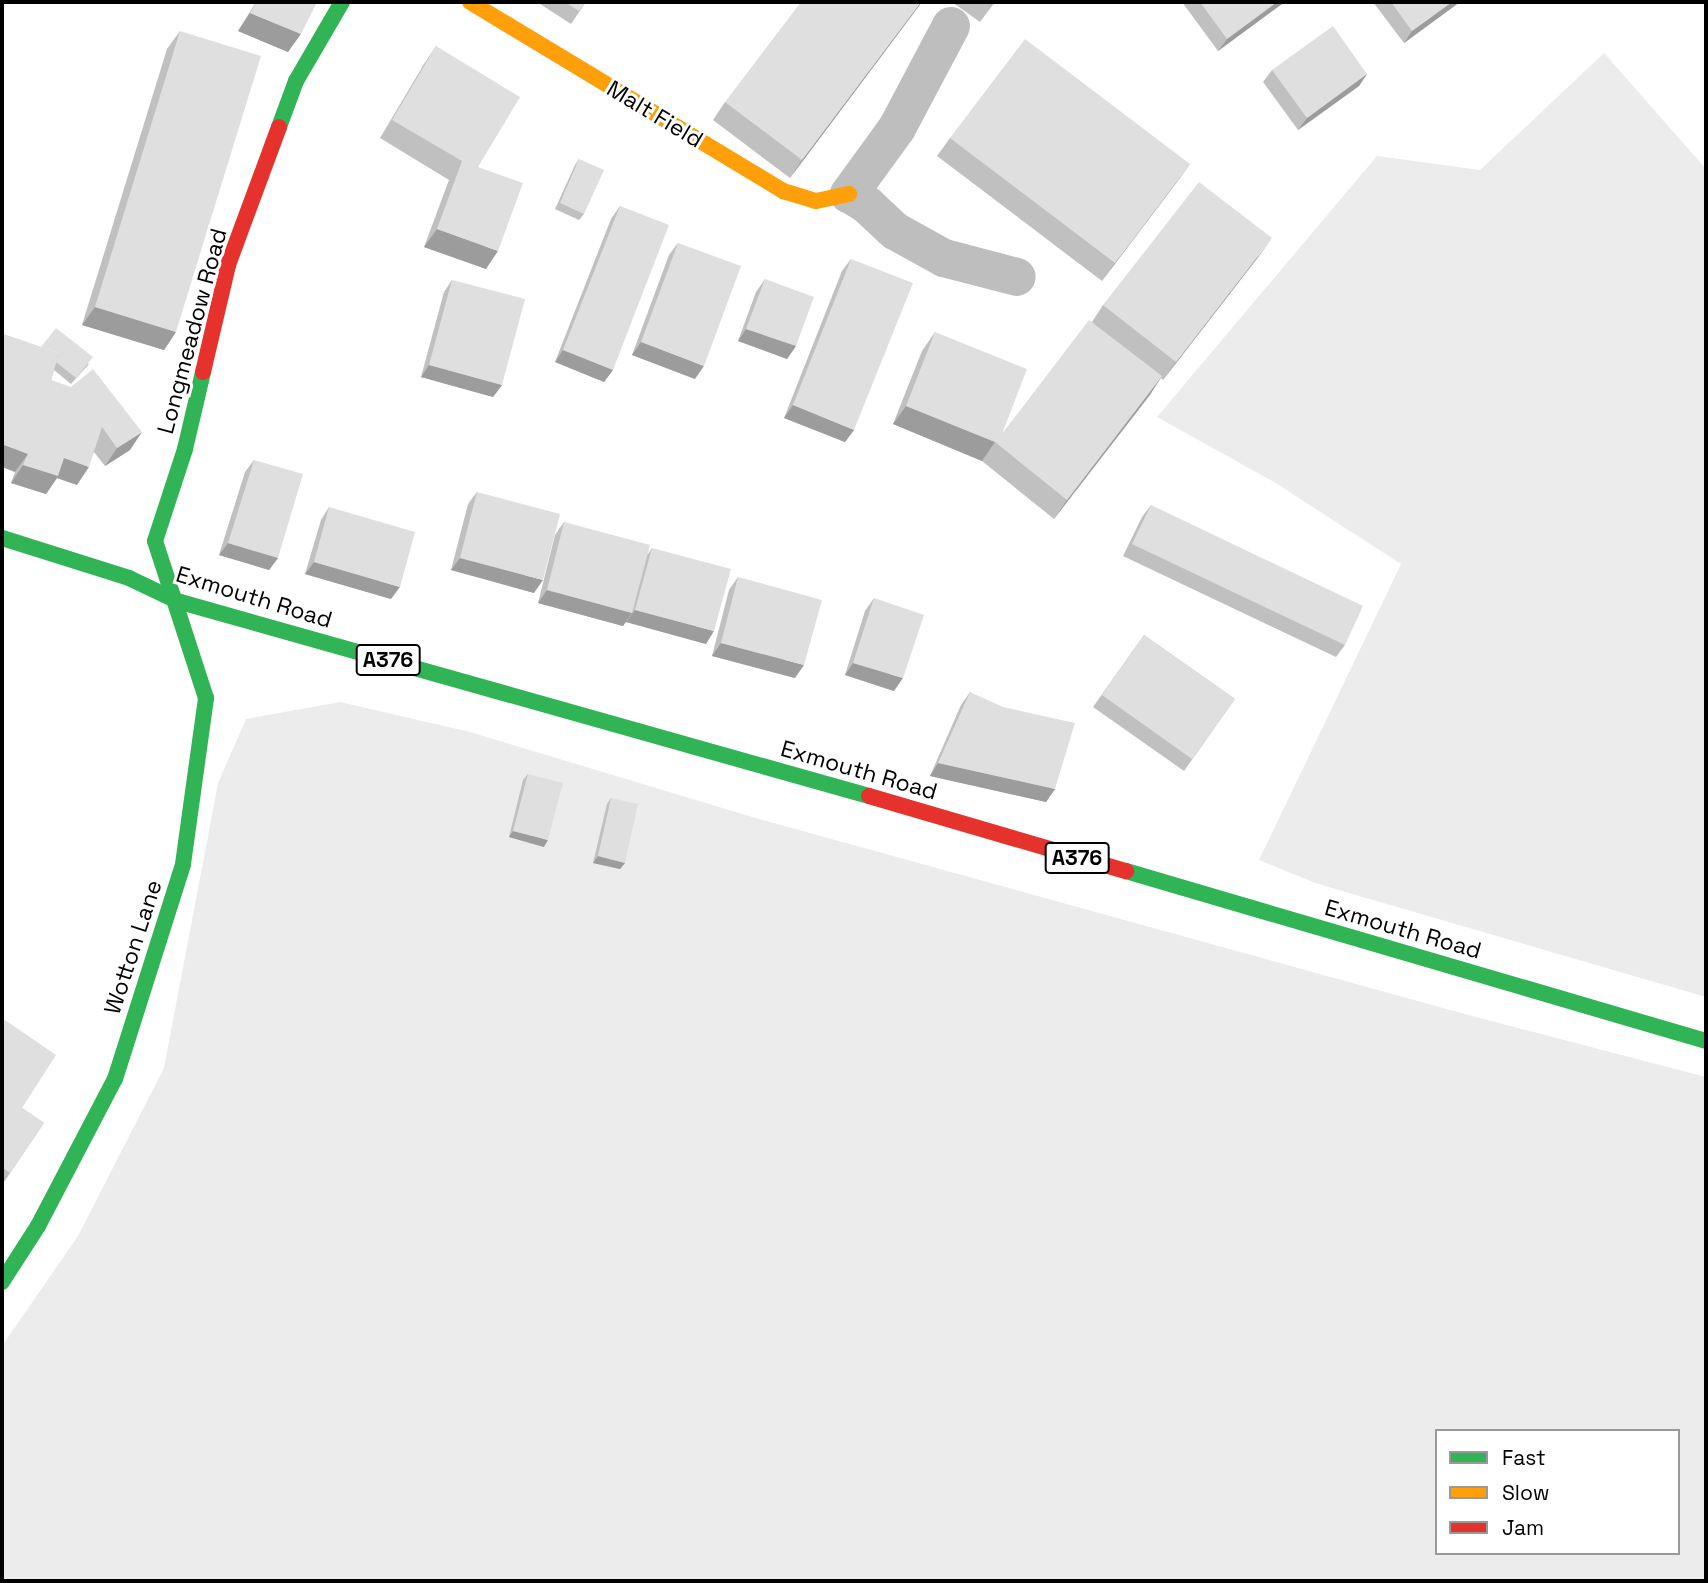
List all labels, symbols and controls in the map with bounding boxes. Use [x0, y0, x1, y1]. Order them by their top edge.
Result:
street label: Malt Field [602, 75, 708, 153]
street label: Longmeadow Road [151, 225, 233, 437]
street label: Exmouth Road [173, 560, 335, 634]
road number: A376 [355, 642, 421, 678]
street label: Exmouth Road [777, 734, 941, 806]
road number: A376 [1044, 840, 1110, 876]
street label: Wotton Lane [98, 876, 168, 1018]
street label: Exmouth Road [1321, 893, 1485, 965]
legend [1435, 1429, 1680, 1555]
text: Fast [1502, 1444, 1546, 1471]
text: Slow [1502, 1479, 1550, 1506]
text: Jam [1502, 1514, 1544, 1541]

